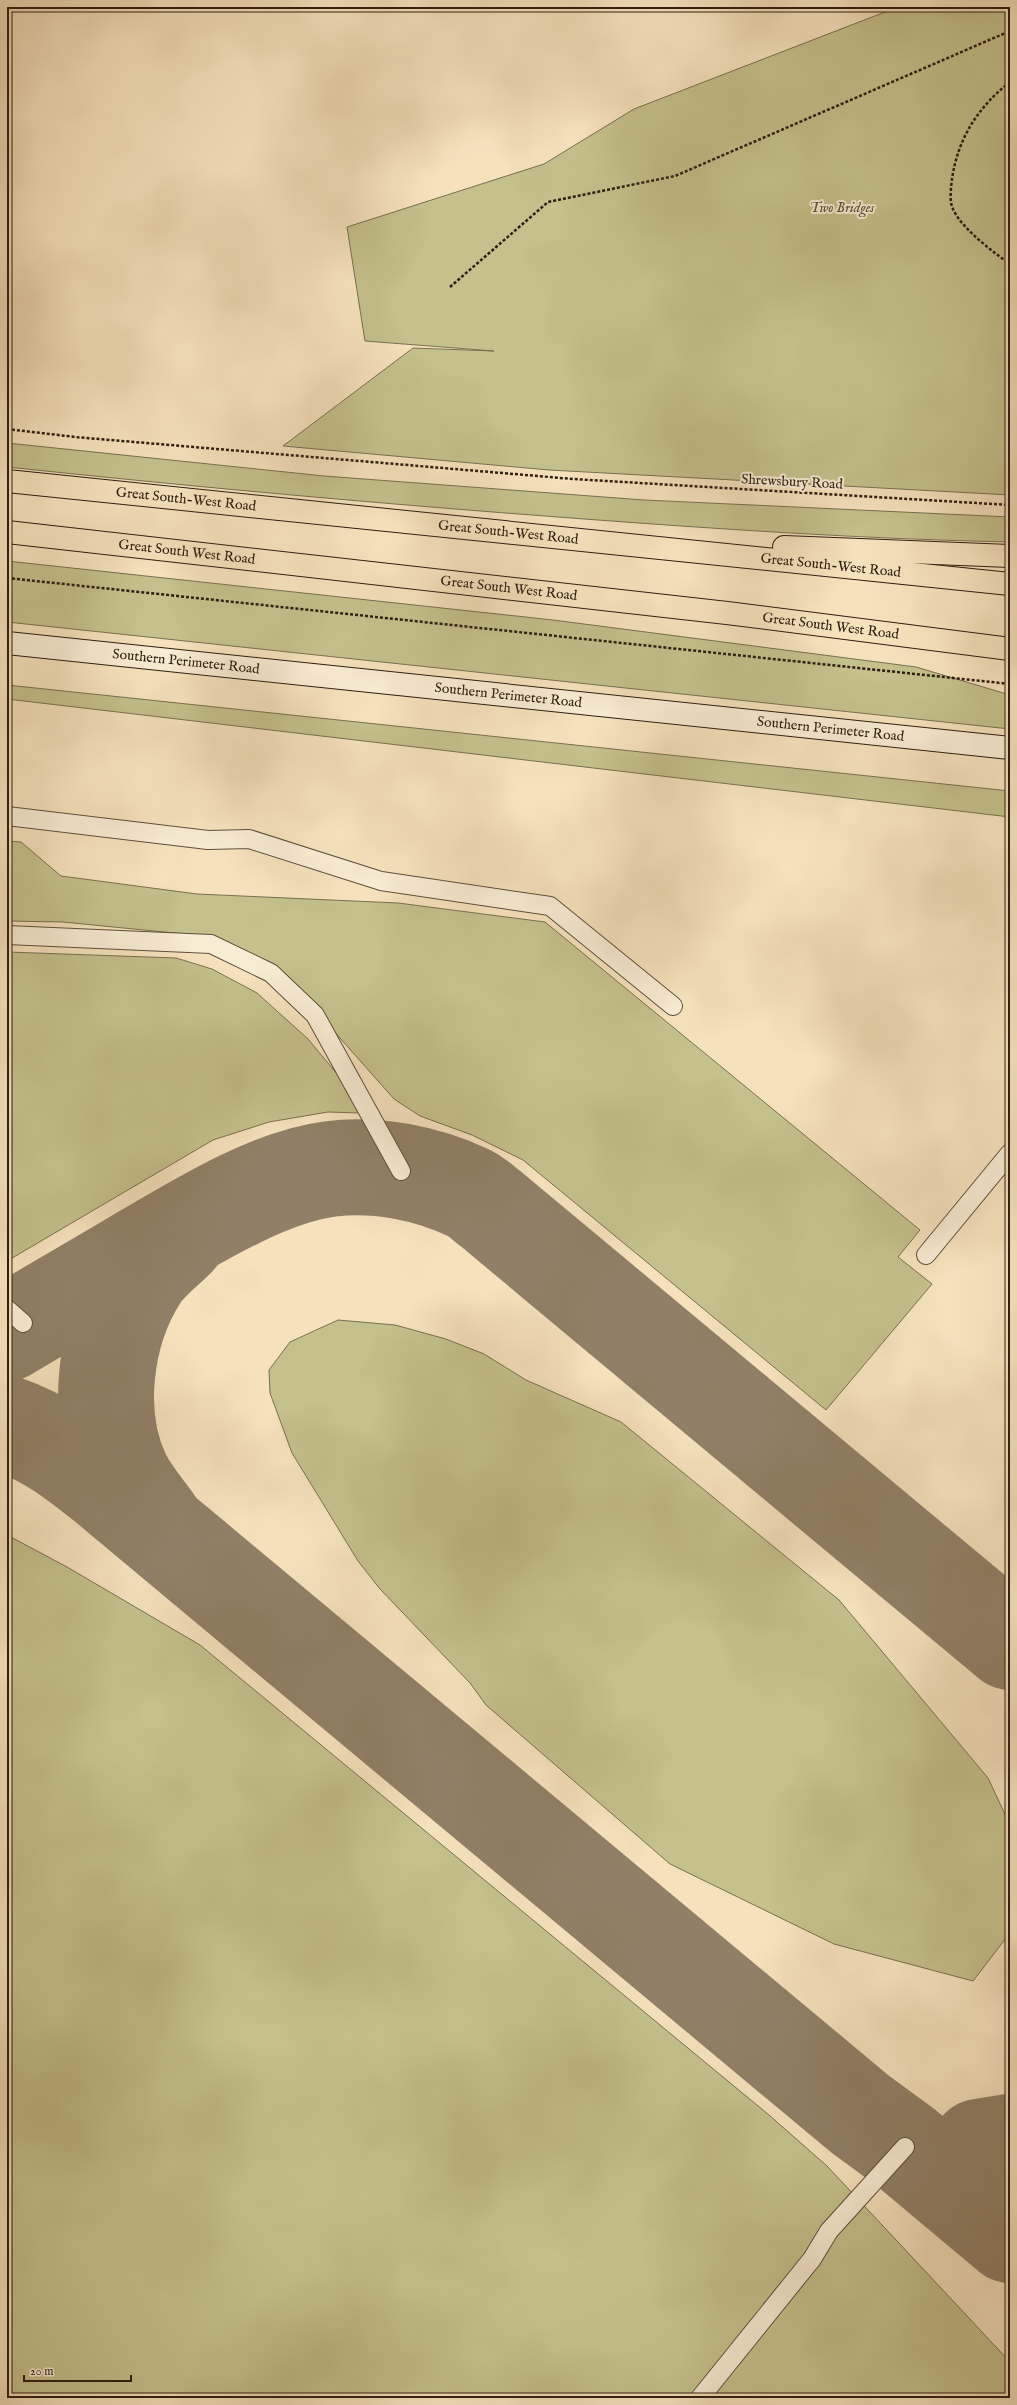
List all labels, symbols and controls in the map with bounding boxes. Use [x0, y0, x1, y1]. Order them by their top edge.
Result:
park label: Two Bridges [810, 199, 875, 218]
street label: Shrewsbury Road [741, 470, 844, 494]
street label: Great South-West Road [115, 483, 258, 516]
street label: Great South-West Road [437, 516, 580, 549]
street label: Great South West Road [118, 536, 257, 569]
street label: Great South-West Road [760, 549, 902, 582]
street label: Great South West Road [440, 572, 579, 605]
street label: Great South West Road [761, 609, 900, 644]
street label: Southern Perimeter Road [112, 645, 261, 678]
street label: Southern Perimeter Road [434, 679, 583, 712]
street label: Southern Perimeter Road [756, 713, 905, 746]
scale bar [24, 2357, 131, 2383]
text: 20 m [30, 2364, 53, 2379]

